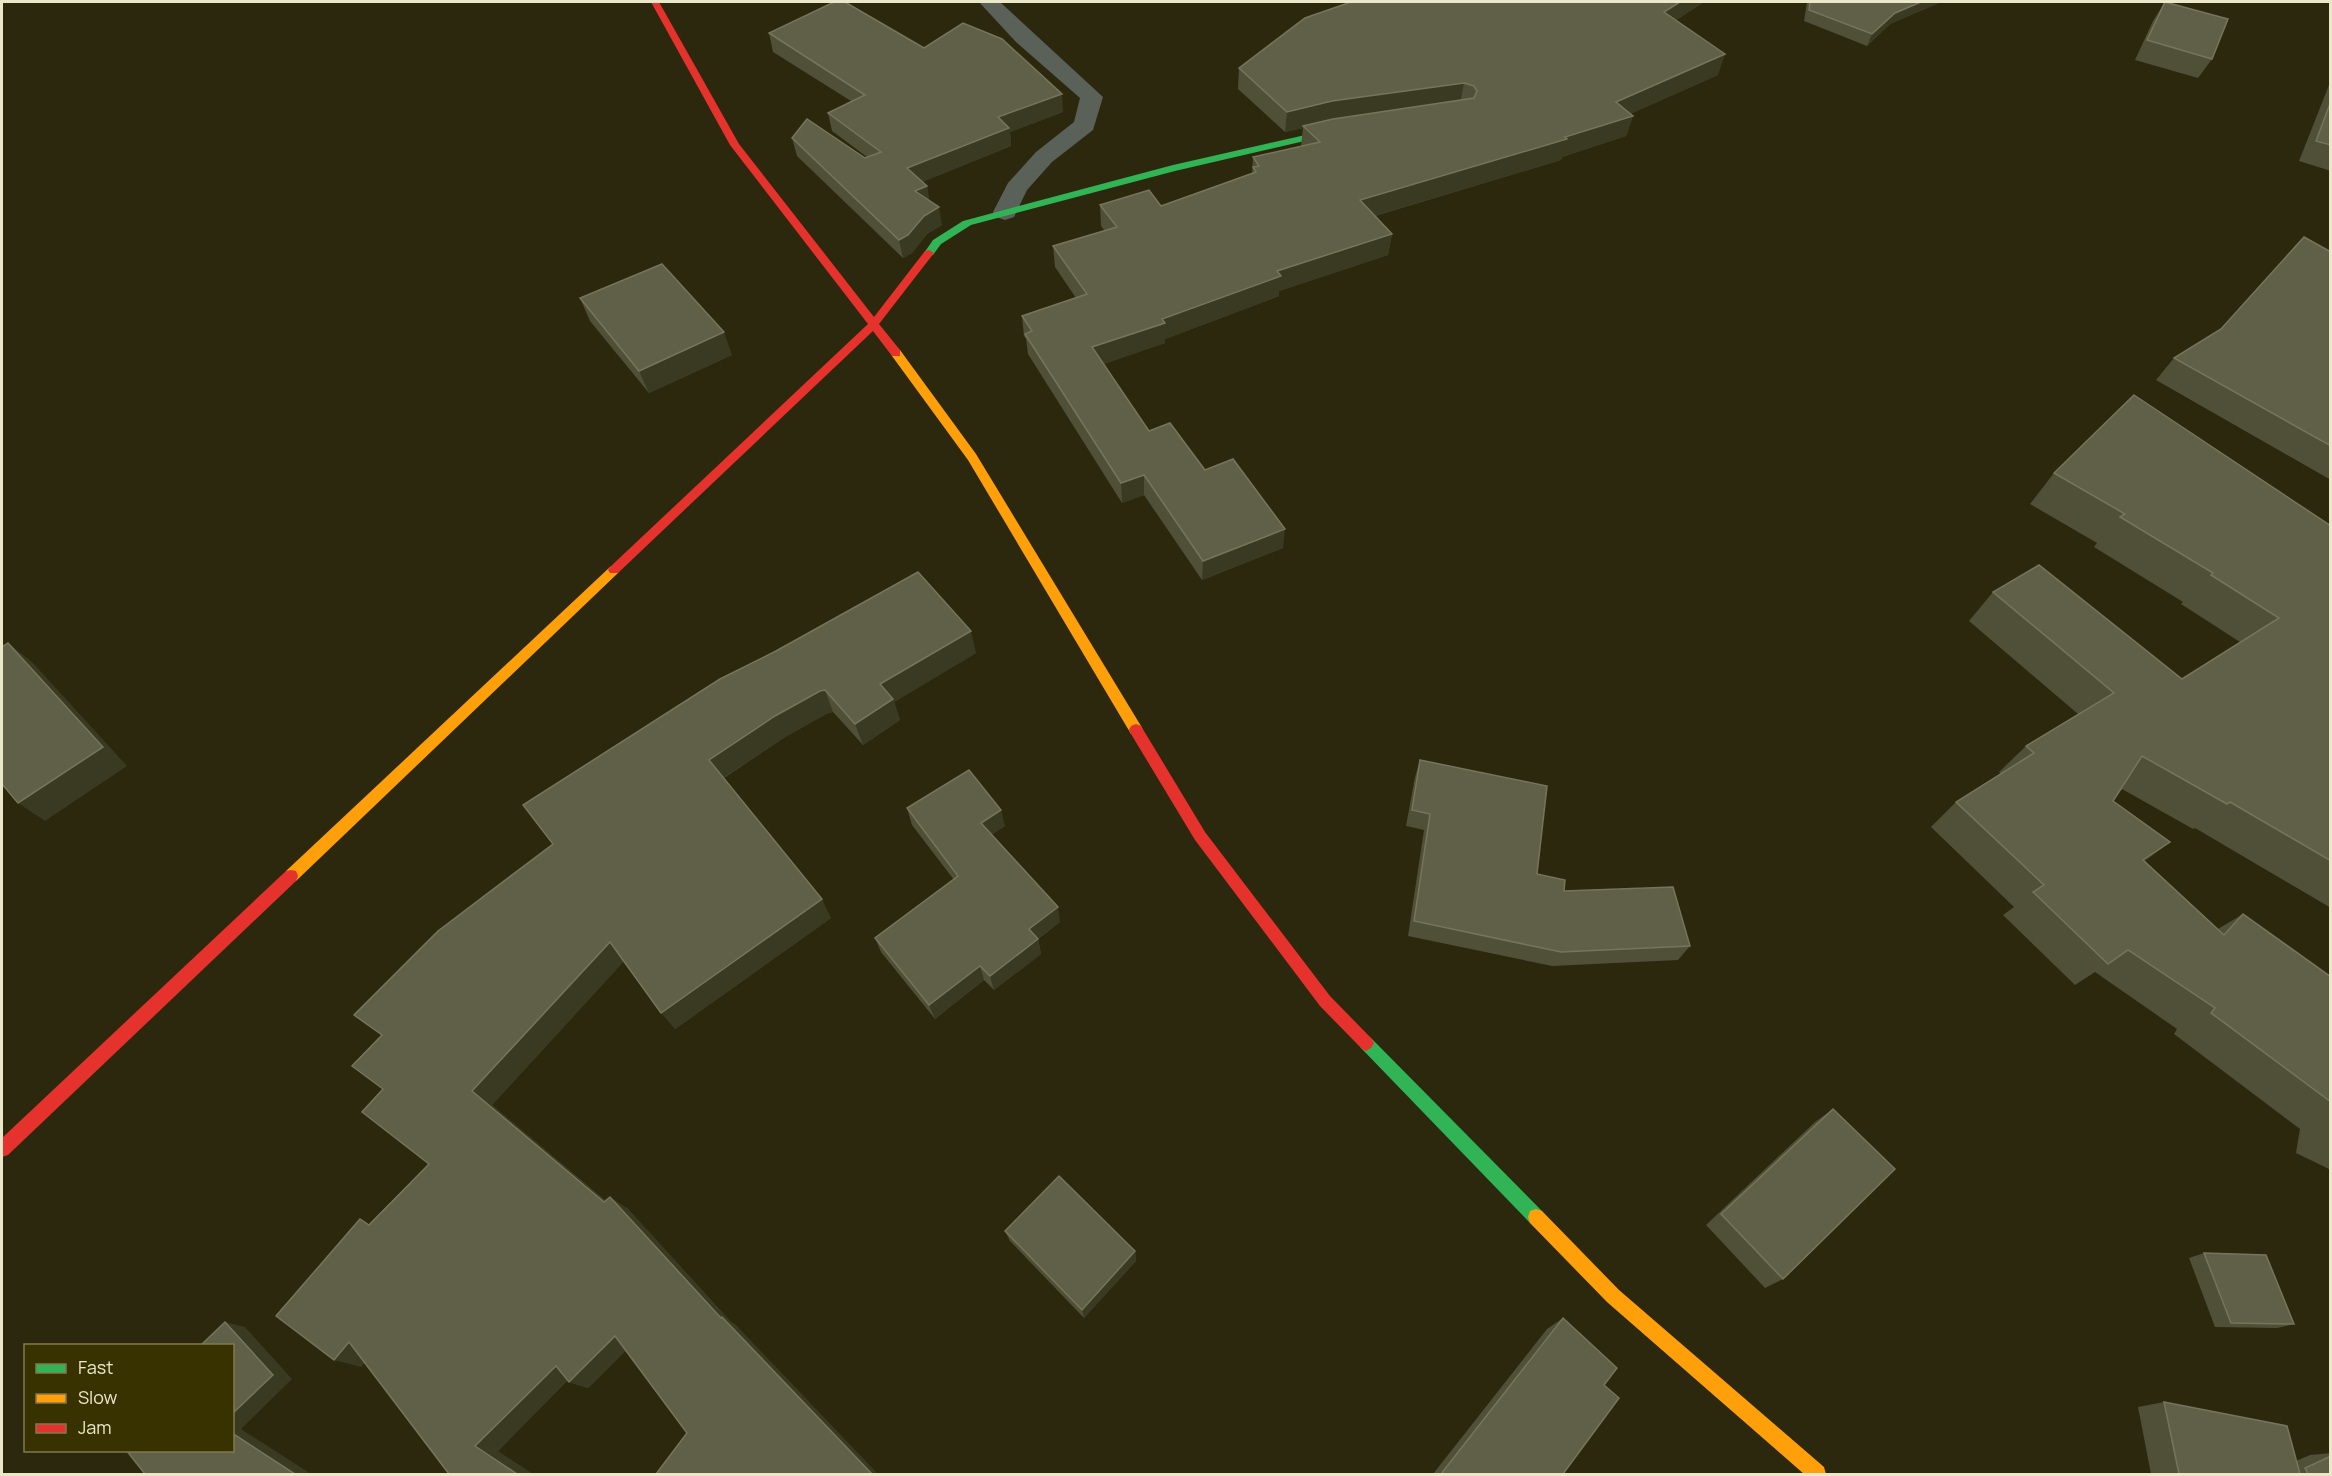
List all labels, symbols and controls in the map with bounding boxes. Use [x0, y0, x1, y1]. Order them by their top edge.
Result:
legend [24, 1344, 234, 1452]
text: Fast [78, 1355, 113, 1379]
text: Slow [78, 1385, 118, 1409]
text: Jam [78, 1415, 112, 1439]

